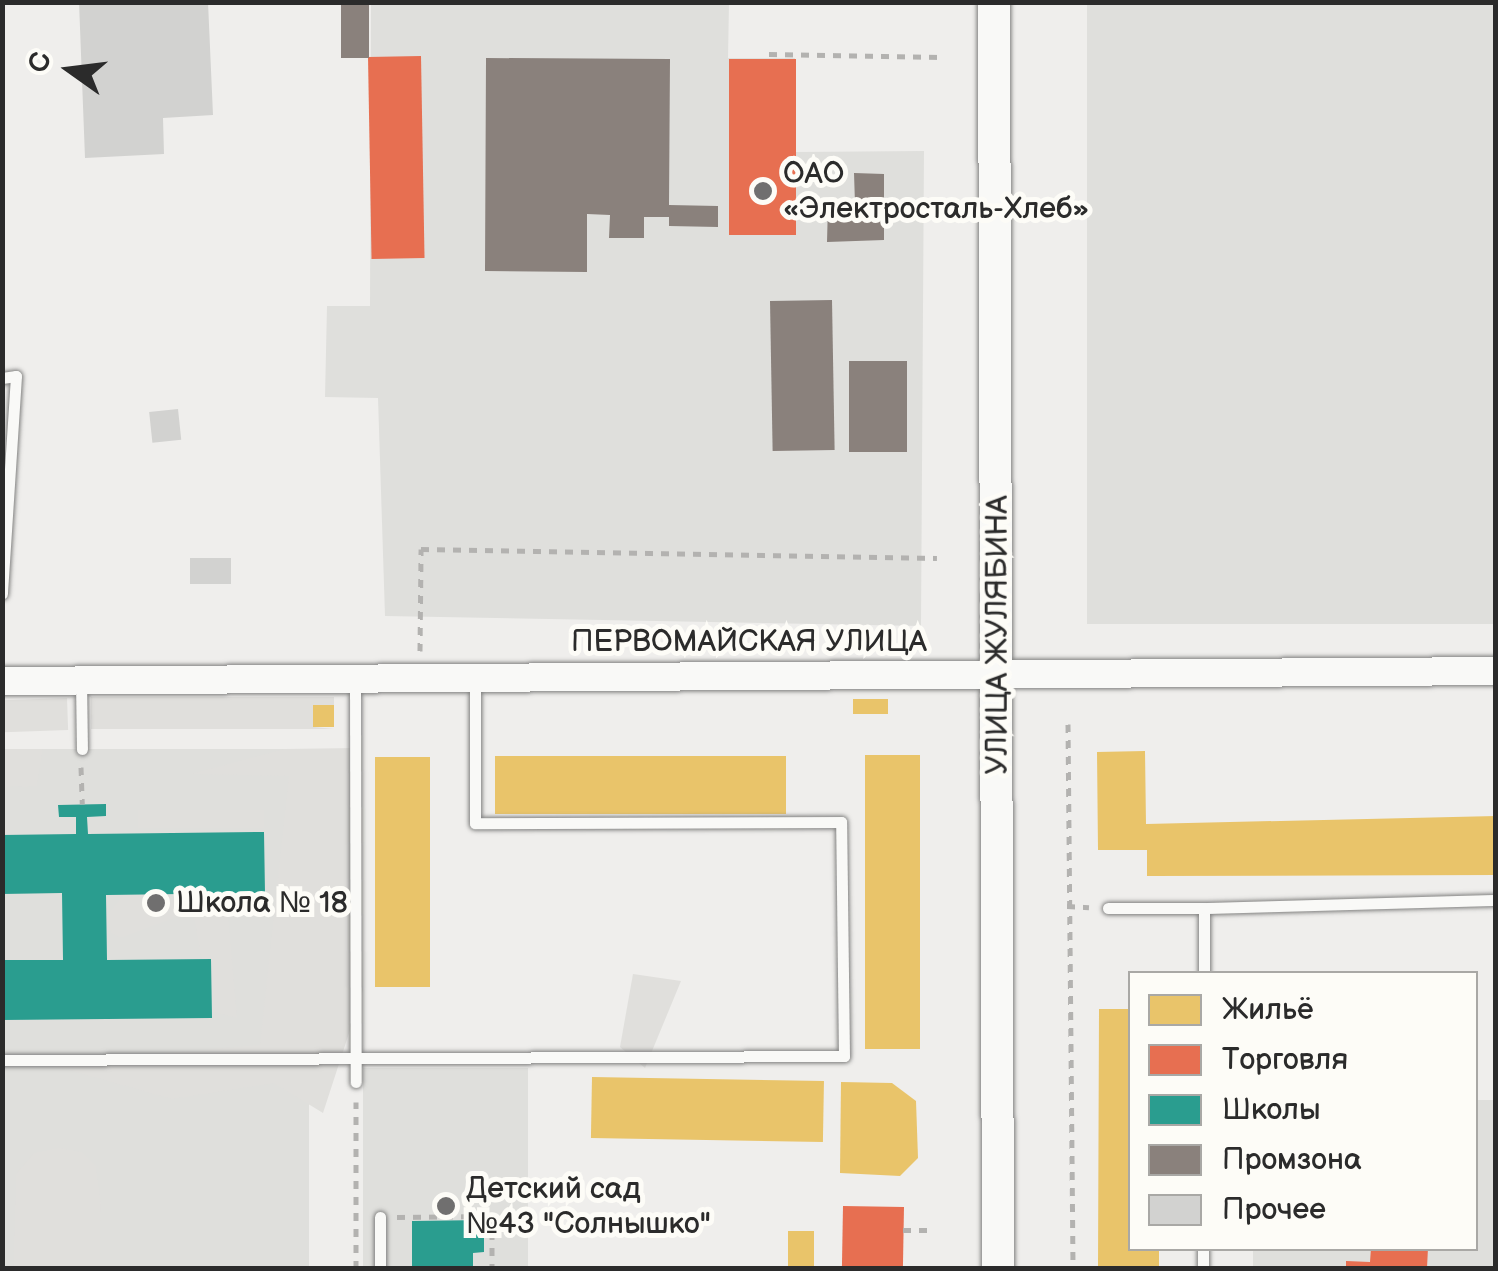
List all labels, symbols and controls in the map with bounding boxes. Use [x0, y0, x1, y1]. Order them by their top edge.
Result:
north arrow [20, 20, 120, 120]
text: С [22, 49, 59, 76]
place label: ОАО «Электросталь-Хлеб» [783, 156, 1089, 226]
marker: ОАО «Электросталь-Хлеб» [752, 180, 774, 202]
street label: УЛИЦА ЖУЛЯБИНА [980, 495, 1016, 775]
street label: ПЕРВОМАЙСКАЯ УЛИЦА [571, 624, 927, 660]
place label: Школа № 18 [176, 885, 348, 921]
marker: Школа № 18 [145, 892, 167, 914]
legend [1128, 971, 1478, 1251]
text: Жильё [1222, 992, 1313, 1028]
text: Торговля [1222, 1042, 1348, 1078]
text: Школы [1222, 1092, 1320, 1128]
text: Промзона [1222, 1142, 1362, 1178]
place label: Детский сад №43 "Солнышко" [466, 1171, 711, 1242]
text: Прочее [1222, 1192, 1326, 1228]
marker: Детский сад №43 "Солнышко" [435, 1195, 457, 1217]

